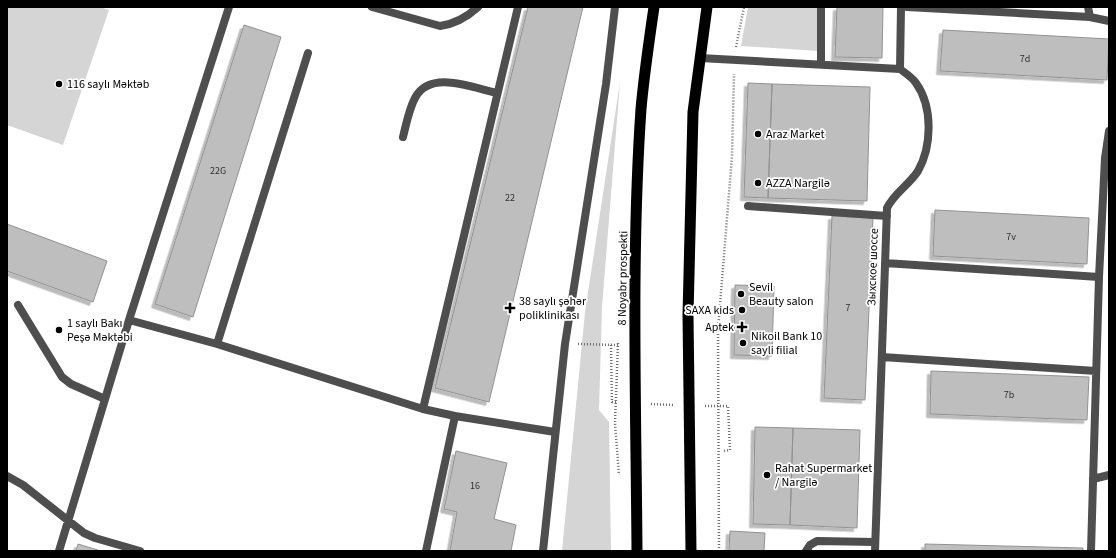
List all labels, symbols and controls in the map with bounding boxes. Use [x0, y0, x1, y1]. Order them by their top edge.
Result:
house number: 7d [1020, 52, 1030, 66]
place label: 116 saylı Məktəb [67, 76, 150, 93]
marker: 116 saylı Məktəb [54, 79, 64, 89]
place label: Araz Market [766, 126, 825, 143]
marker: Araz Market [753, 129, 763, 139]
house number: 22G [210, 164, 226, 178]
place label: AZZA Nargilə [766, 175, 830, 192]
marker: AZZA Nargilə [753, 178, 763, 188]
house number: 22 [505, 191, 515, 205]
street label: Зыхское шоссе [863, 228, 883, 306]
street label: 8 Noyabr prospekti [614, 230, 632, 326]
house number: 7v [1006, 230, 1016, 244]
place label: Sevil Beauty salon [749, 279, 814, 310]
marker: Sevil Beauty salon [736, 289, 746, 299]
place label: 38 saylı şəhər poliklinikası [519, 293, 587, 324]
house number: 7 [846, 301, 851, 315]
marker: 38 saylı şəhər poliklinikası [504, 302, 516, 314]
place label: SAXA kids [685, 302, 734, 319]
marker: SAXA kids [737, 305, 747, 315]
place label: 1 saylı Bakı Peşə Məktəbi [67, 315, 133, 346]
place label: Aptek [705, 319, 734, 336]
marker: Aptek [737, 322, 747, 332]
marker: 1 saylı Bakı Peşə Məktəbi [54, 325, 64, 335]
place label: Nikoil Bank 10 sayli filial [751, 328, 822, 359]
marker: Nikoil Bank 10 sayli filial [738, 338, 748, 348]
house number: 7b [1004, 388, 1015, 402]
place label: Rahat Supermarket / Nargilə [775, 460, 872, 491]
marker: Rahat Supermarket / Nargilə [762, 470, 772, 480]
house number: 16 [470, 479, 480, 493]

